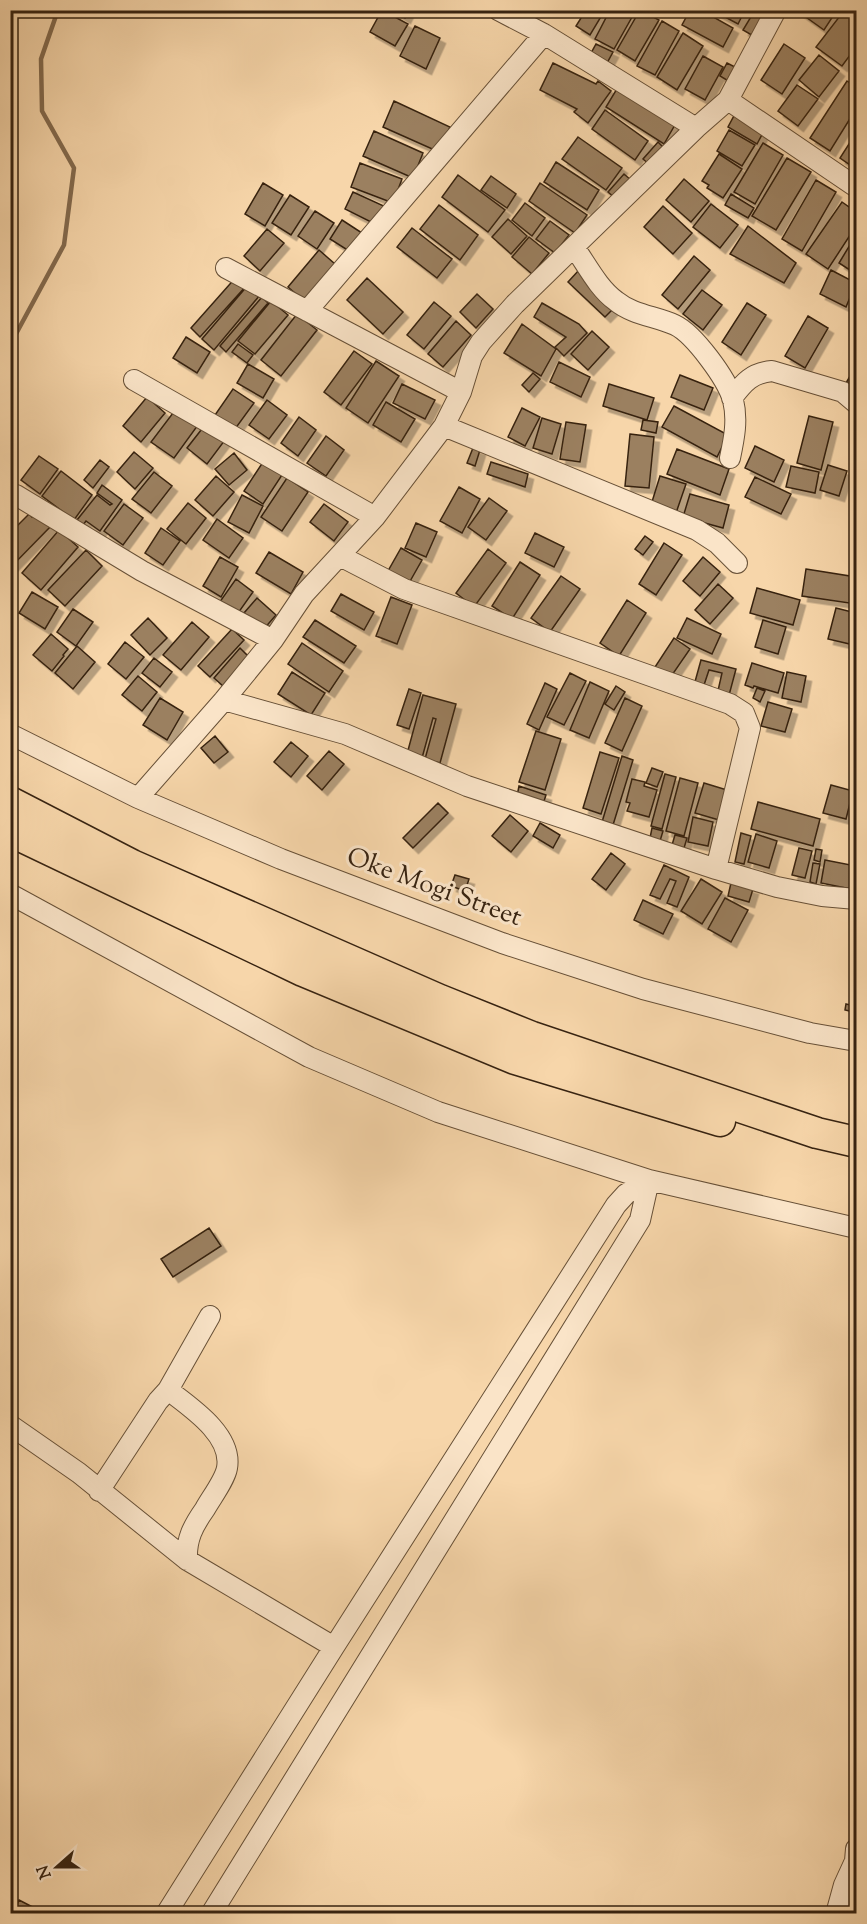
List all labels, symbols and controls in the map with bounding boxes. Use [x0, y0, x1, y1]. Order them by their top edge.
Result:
street label: Oke Mogi Street [341, 839, 527, 937]
north arrow [27, 1837, 87, 1897]
text: N [32, 1861, 58, 1882]

